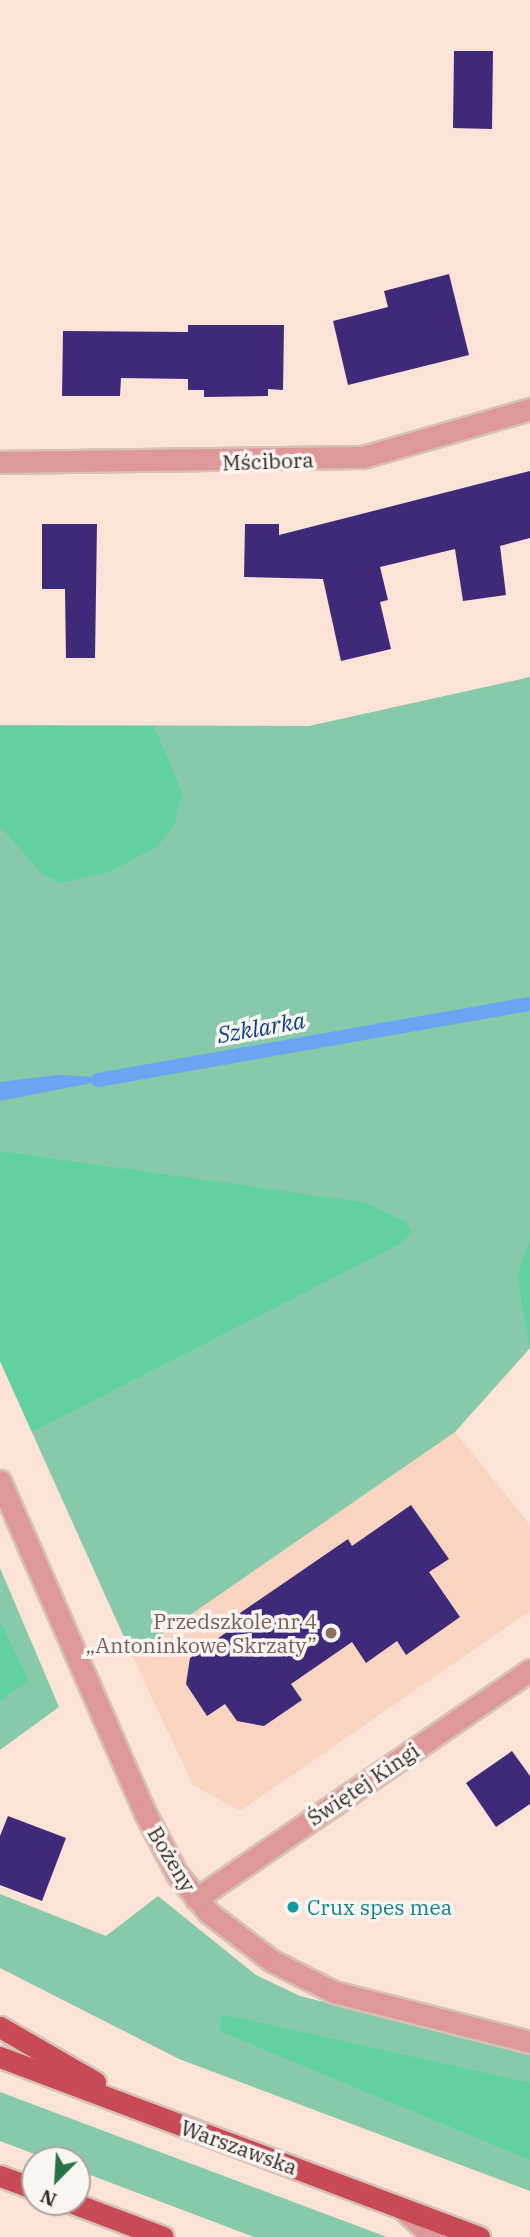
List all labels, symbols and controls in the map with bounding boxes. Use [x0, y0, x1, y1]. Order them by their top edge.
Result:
street label: Mścibora [222, 447, 314, 475]
water label: Szklarka [215, 1006, 307, 1048]
place label: Przedszkole nr 4 „Antoninkowe Skrzaty” [85, 1608, 317, 1658]
marker: Przedszkole nr 4 „Antoninkowe Skrzaty” [323, 1625, 339, 1641]
street label: Świętej Kingi [302, 1737, 424, 1831]
street label: Bożeny [143, 1822, 201, 1896]
place label: Crux spes mea [307, 1894, 452, 1920]
marker: Crux spes mea [285, 1899, 301, 1915]
street label: Warszawska [177, 2114, 301, 2180]
north arrow [21, 2146, 91, 2216]
text: N [37, 2184, 60, 2212]

